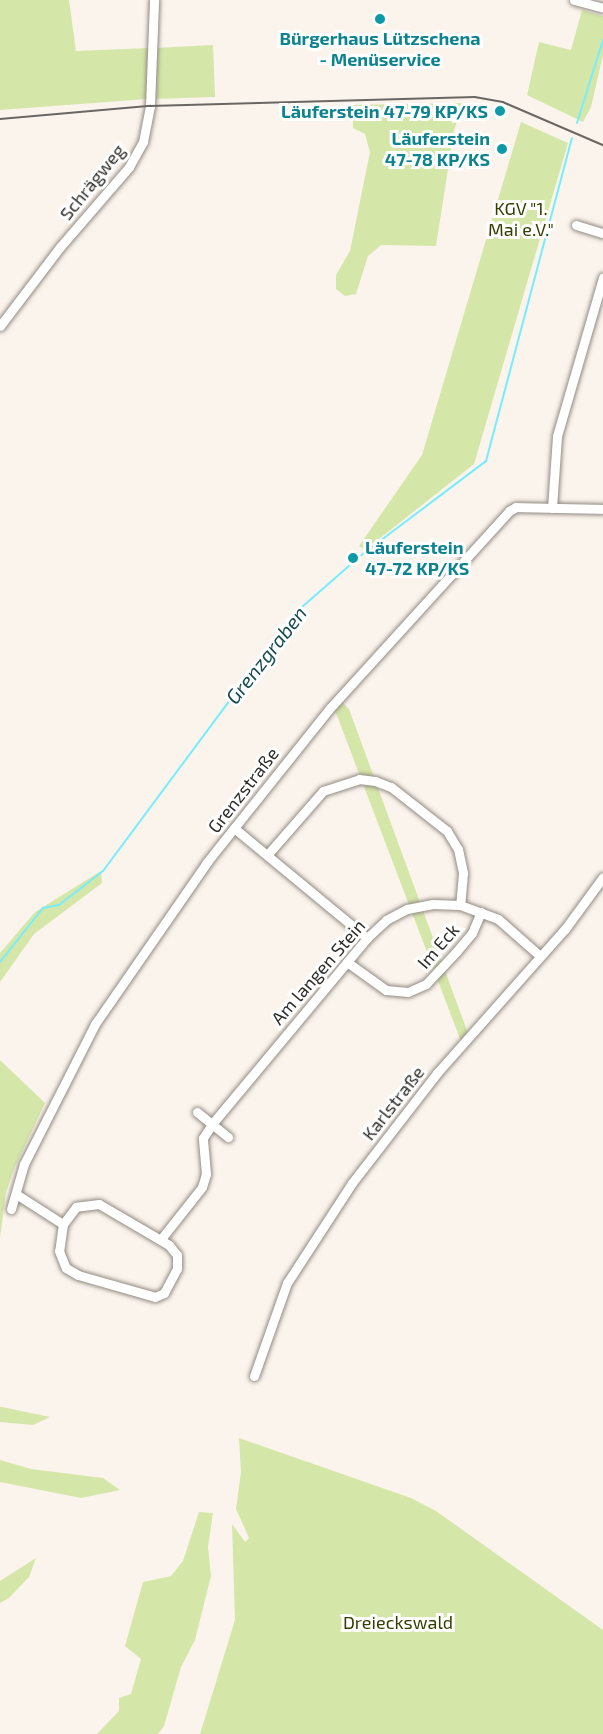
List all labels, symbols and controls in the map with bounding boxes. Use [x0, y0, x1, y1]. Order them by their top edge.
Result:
marker: Bürgerhaus Lützschena - Menüservice [373, 12, 387, 26]
place label: Bürgerhaus Lützschena - Menüservice [279, 28, 481, 70]
place label: Läuferstein 47-79 KP/KS [281, 100, 488, 122]
marker: Läuferstein 47-79 KP/KS [493, 104, 507, 118]
place label: Läuferstein 47-78 KP/KS [385, 128, 490, 170]
street label: Schrägweg [55, 140, 129, 224]
marker: Läuferstein 47-78 KP/KS [495, 142, 509, 156]
park label: KGV "1. Mai e.V." [488, 198, 554, 240]
place label: Läuferstein 47-72 KP/KS [365, 537, 469, 580]
marker: Läuferstein 47-72 KP/KS [346, 551, 360, 565]
water label: Grenzgraben [220, 601, 312, 709]
street label: Grenzstraße [203, 743, 283, 837]
street label: Am langen Stein [266, 915, 370, 1029]
street label: Im Eck [413, 919, 463, 973]
street label: Karlstraße [357, 1062, 429, 1144]
park label: Dreieckswald [343, 1611, 453, 1633]

